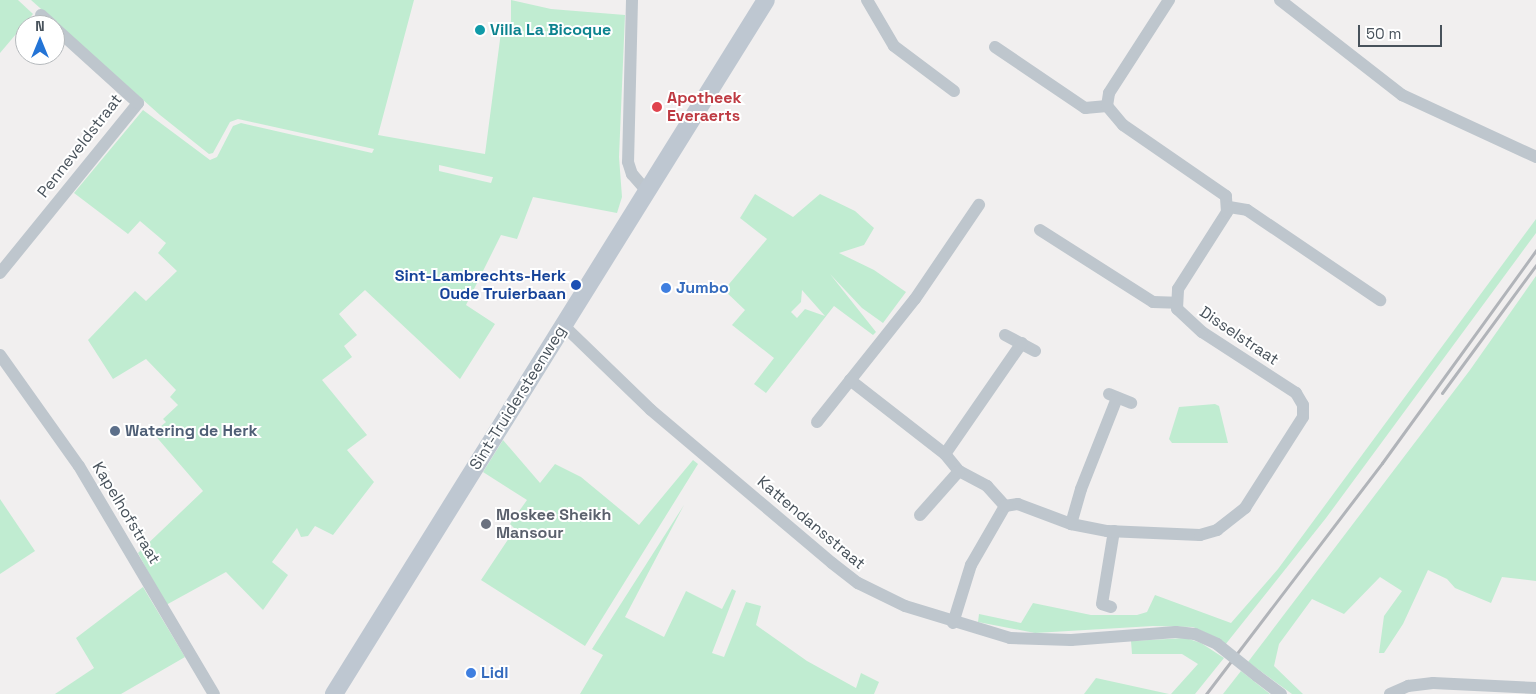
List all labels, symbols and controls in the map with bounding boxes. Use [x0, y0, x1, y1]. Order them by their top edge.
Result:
north arrow [15, 15, 65, 65]
scale bar [1361, 15, 1445, 47]
text: N [35, 17, 45, 35]
place label: Villa La Bicoque [490, 20, 611, 40]
marker: Villa La Bicoque [474, 24, 486, 36]
text: 50 m [1366, 24, 1401, 43]
place label: Apotheek Everaerts [667, 88, 742, 126]
street label: Penneveldstraat [34, 90, 126, 202]
marker: Apotheek Everaerts [651, 101, 663, 113]
place label: Sint-Lambrechts-Herk Oude Truierbaan [395, 266, 566, 304]
place label: Jumbo [676, 278, 729, 298]
marker: Sint-Lambrechts-Herk Oude Truierbaan [570, 279, 582, 291]
marker: Jumbo [660, 282, 672, 294]
street label: Disselstraat [1196, 302, 1282, 370]
street label: Sint-Truidersteenweg [466, 322, 570, 474]
place label: Watering de Herk [125, 421, 257, 441]
marker: Watering de Herk [109, 425, 121, 437]
street label: Kapelhofstraat [88, 459, 164, 567]
street label: Kattendansstraat [753, 472, 869, 574]
place label: Moskee Sheikh Mansour [496, 505, 611, 543]
marker: Moskee Sheikh Mansour [480, 518, 492, 530]
place label: Lidl [481, 663, 508, 683]
marker: Lidl [465, 667, 477, 679]

